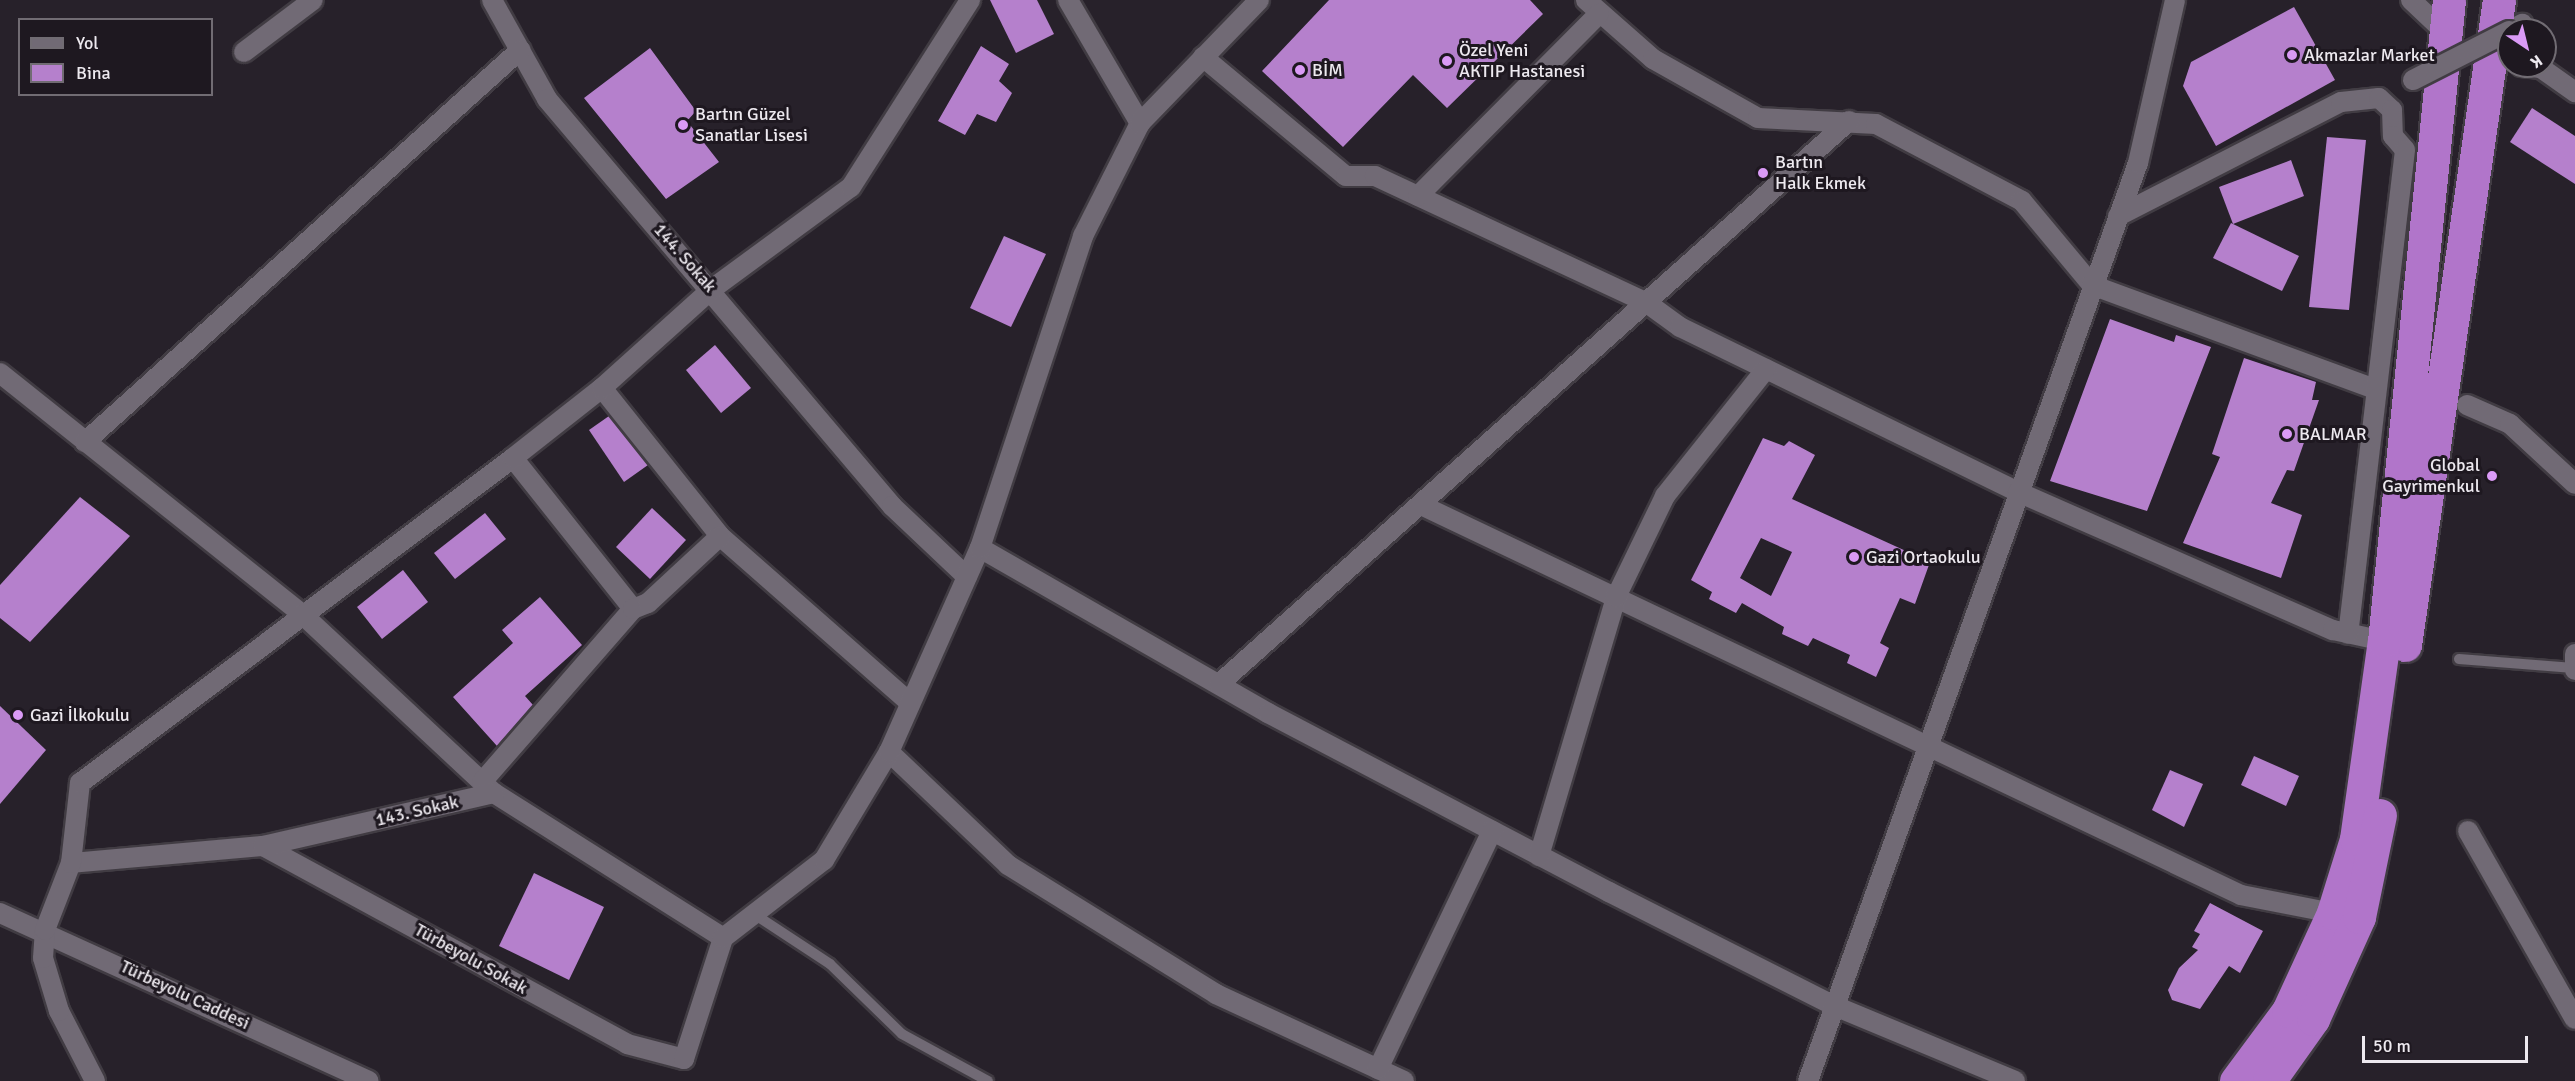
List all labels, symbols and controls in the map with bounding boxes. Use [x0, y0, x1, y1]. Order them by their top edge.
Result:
legend [18, 18, 213, 96]
north arrow [2497, 18, 2557, 78]
text: Yol [76, 32, 99, 54]
place label: Özel Yeni AKTIP Hastanesi [1459, 40, 1585, 82]
place label: Akmazlar Market [2304, 44, 2435, 66]
marker: Akmazlar Market [2285, 48, 2299, 62]
text: K [2526, 50, 2546, 72]
marker: Özel Yeni AKTIP Hastanesi [1440, 54, 1454, 68]
place label: BİM [1312, 59, 1343, 81]
text: Bina [76, 62, 111, 84]
marker: BİM [1293, 63, 1307, 77]
place label: Bartın Güzel Sanatlar Lisesi [695, 104, 808, 146]
marker: Bartın Güzel Sanatlar Lisesi [676, 118, 690, 132]
place label: Bartın Halk Ekmek [1775, 152, 1866, 195]
marker: Bartın Halk Ekmek [1756, 166, 1770, 180]
street label: 144. Sokak [649, 219, 721, 297]
place label: BALMAR [2299, 423, 2366, 445]
marker: BALMAR [2280, 427, 2294, 441]
place label: Global Gayrimenkul [2382, 455, 2480, 498]
marker: Global Gayrimenkul [2485, 469, 2499, 483]
place label: Gazi Ortaokulu [1866, 546, 1981, 568]
marker: Gazi Ortaokulu [1847, 550, 1861, 564]
place label: Gazi İlkokulu [30, 704, 130, 726]
marker: Gazi İlkokulu [11, 708, 25, 722]
street label: 143. Sokak [373, 791, 461, 831]
street label: Türbeyolu Sokak [411, 919, 531, 999]
street label: Türbeyolu Caddesi [117, 956, 253, 1034]
scale bar [2365, 1024, 2532, 1062]
text: 50 m [2373, 1035, 2411, 1057]

